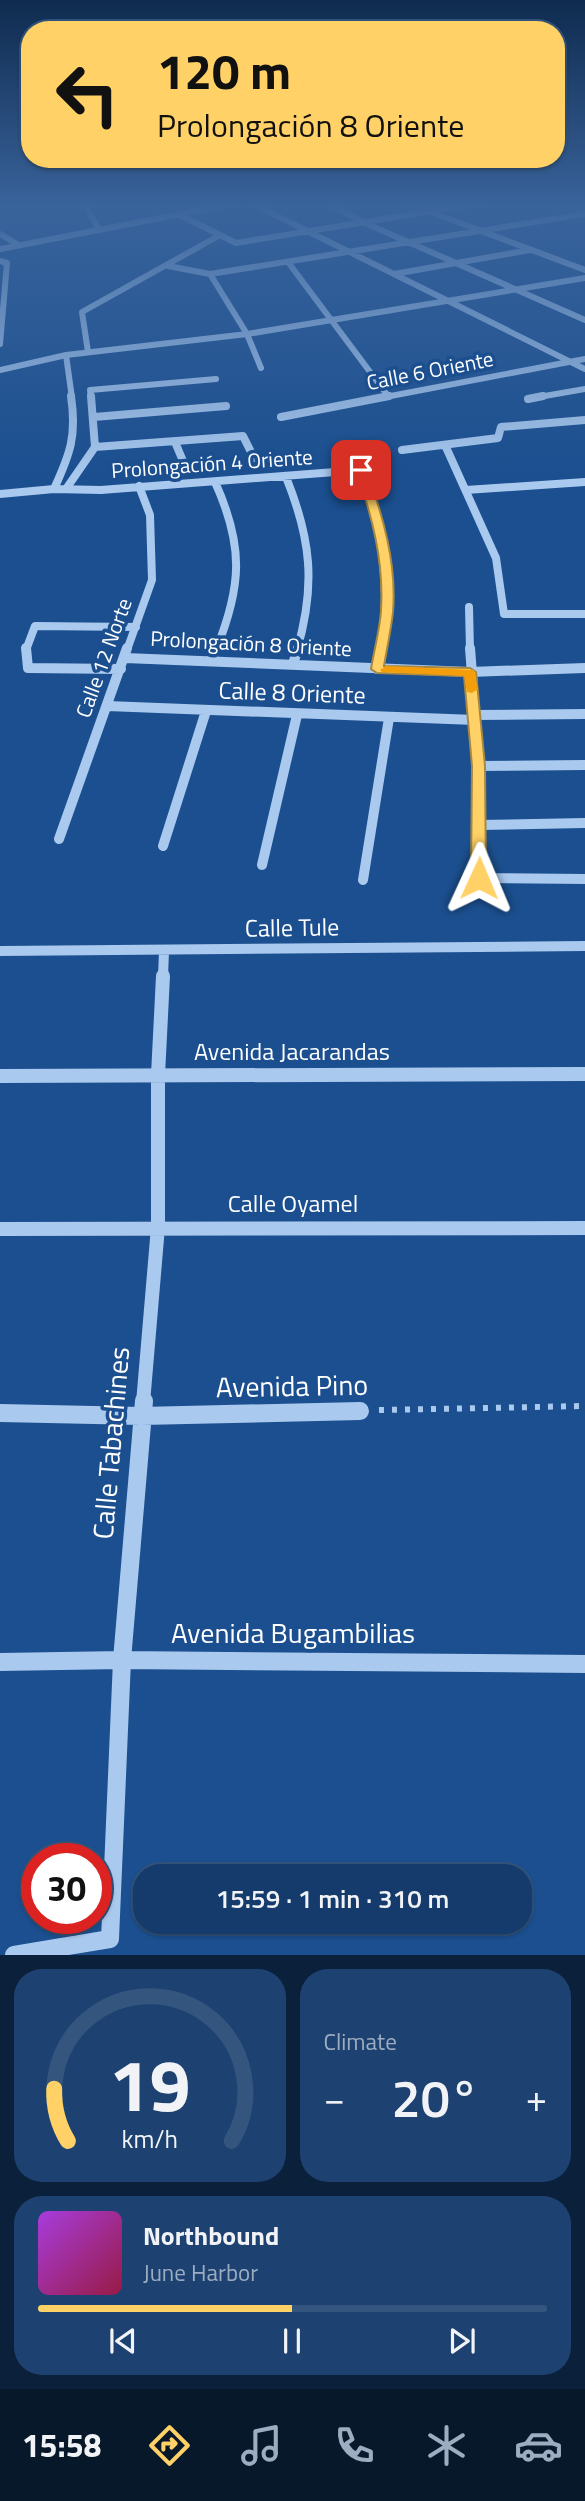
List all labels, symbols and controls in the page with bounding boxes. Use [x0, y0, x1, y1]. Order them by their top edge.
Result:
text: 120 m [157, 33, 291, 108]
icon: left [42, 49, 133, 140]
text: Prolongación 8 Oriente [157, 101, 464, 149]
street label: Calle 6 Oriente [364, 342, 496, 398]
street label: Prolongación 4 Oriente [110, 440, 314, 486]
pin [331, 440, 391, 500]
icon: arrive [342, 451, 380, 489]
street label: Calle 12 Norte [67, 593, 140, 722]
street label: Prolongación 8 Oriente [149, 622, 353, 664]
street label: Calle 8 Oriente [218, 671, 366, 713]
position arrow [442, 841, 516, 915]
street label: Calle Tule [244, 908, 340, 946]
street label: Avenida Jacarandas [194, 1033, 390, 1069]
street label: Calle Oyamel [228, 1185, 358, 1221]
street label: Calle Tabachines [81, 1345, 140, 1541]
street label: Avenida Pino [215, 1363, 368, 1408]
street label: Avenida Bugambilias [171, 1611, 415, 1654]
speed limit sign: 30 [21, 1843, 112, 1934]
text: 15:59 · 1 min · 310 m [216, 1879, 449, 1918]
text: Climate [324, 2024, 397, 2059]
text: 19 [109, 2030, 191, 2140]
text: 20° [392, 2058, 479, 2137]
text: − [324, 2069, 345, 2127]
text: + [526, 2069, 547, 2127]
text: km/h [121, 2120, 178, 2158]
text: Northbound [143, 2216, 279, 2255]
text: June Harbor [143, 2255, 258, 2290]
icon: previous [104, 2322, 142, 2360]
icon: pause [273, 2322, 311, 2360]
icon: next [443, 2322, 481, 2360]
text: 15:58 [22, 2421, 102, 2469]
icon: directions [145, 2421, 194, 2470]
icon: music [237, 2421, 286, 2470]
icon: phone [330, 2421, 379, 2470]
icon: climate [422, 2421, 471, 2470]
icon: car [514, 2421, 563, 2470]

